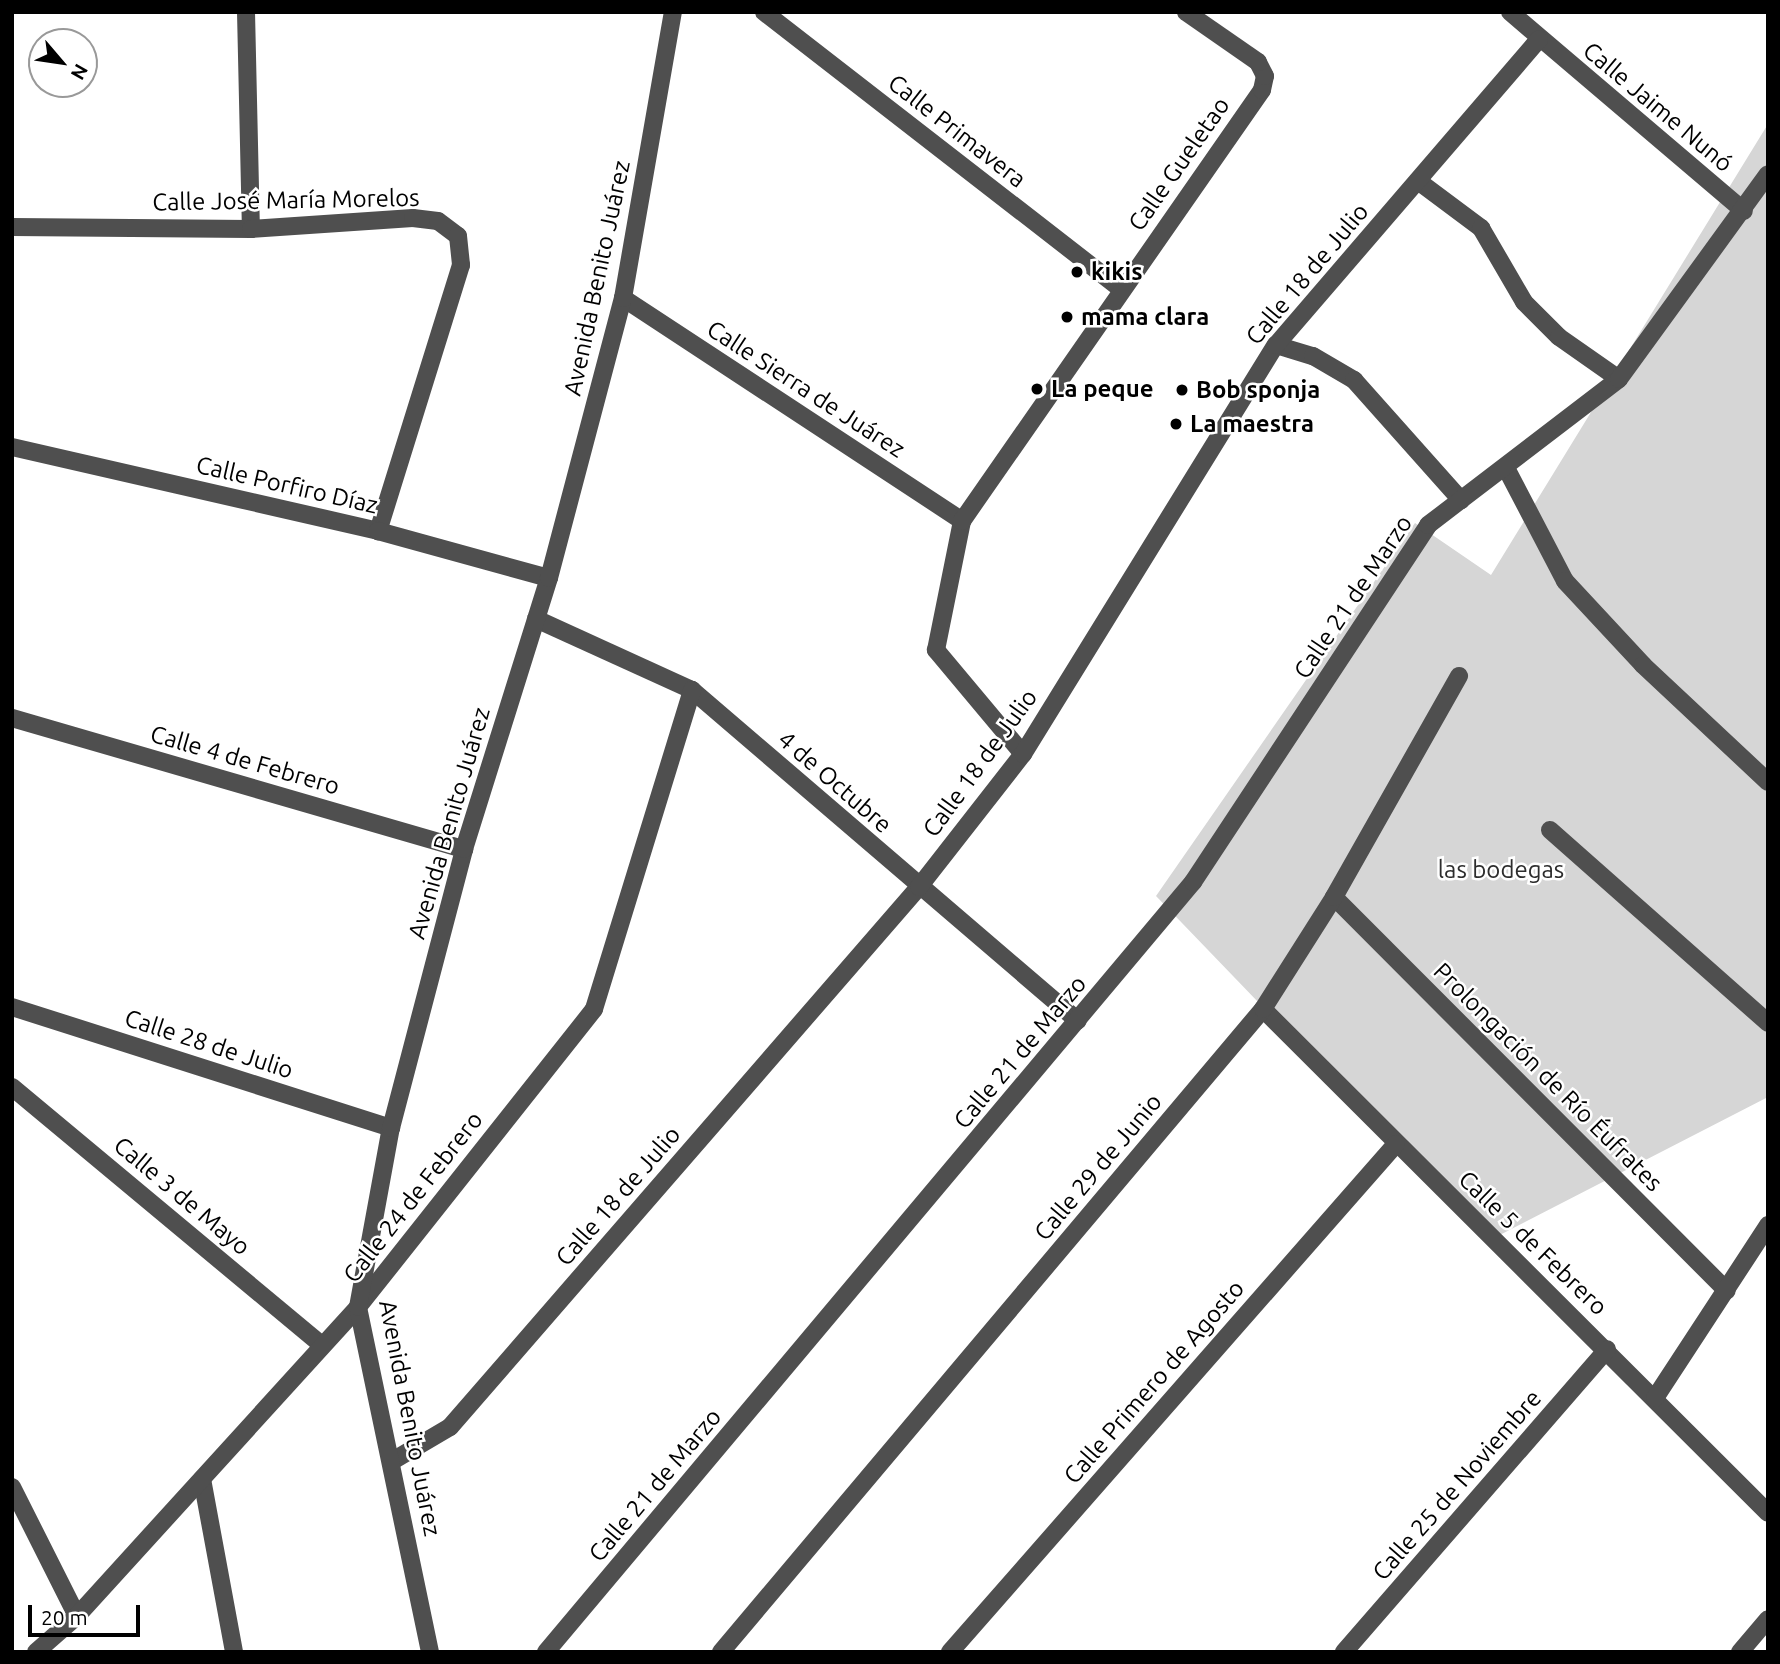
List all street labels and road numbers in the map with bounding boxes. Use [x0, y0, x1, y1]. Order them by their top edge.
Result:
street label: Calle Jaime Nunó [1577, 36, 1739, 178]
street label: Calle Primavera [882, 68, 1032, 194]
street label: Calle Gueletao [1122, 92, 1236, 236]
street label: Avenida Benito Juárez [558, 158, 636, 398]
street label: Calle José María Morelos [152, 183, 420, 217]
street label: Calle 18 de Julio [1240, 198, 1374, 350]
street label: Calle Sierra de Juárez [702, 314, 910, 464]
street label: Calle Porfiro Díaz [193, 450, 381, 520]
street label: Calle 21 de Marzo [1288, 510, 1418, 684]
street label: Calle 18 de Julio [917, 684, 1043, 842]
street label: Avenida Benito Juárez [402, 704, 496, 942]
street label: Calle 4 de Febrero [147, 719, 343, 801]
street label: 4 de Octubre [772, 725, 898, 839]
street label: Prolongación de Río Éufrates [1428, 957, 1668, 1197]
street label: Calle 21 de Marzo [948, 970, 1092, 1134]
street label: Calle 28 de Julio [121, 1003, 297, 1085]
street label: Calle 29 de Junio [1028, 1088, 1168, 1246]
street label: Calle 24 de Febrero [337, 1106, 489, 1288]
street label: Calle 18 de Julio [550, 1120, 686, 1272]
street label: Calle 3 de Mayo [108, 1131, 256, 1261]
street label: Calle 5 de Febrero [1453, 1165, 1613, 1321]
street label: Calle Primero de Agosto [1058, 1274, 1250, 1490]
street label: Avenida Benito Juárez [373, 1298, 447, 1538]
street label: Calle 25 de Noviembre [1367, 1384, 1547, 1586]
street label: Calle 21 de Marzo [583, 1403, 727, 1567]

